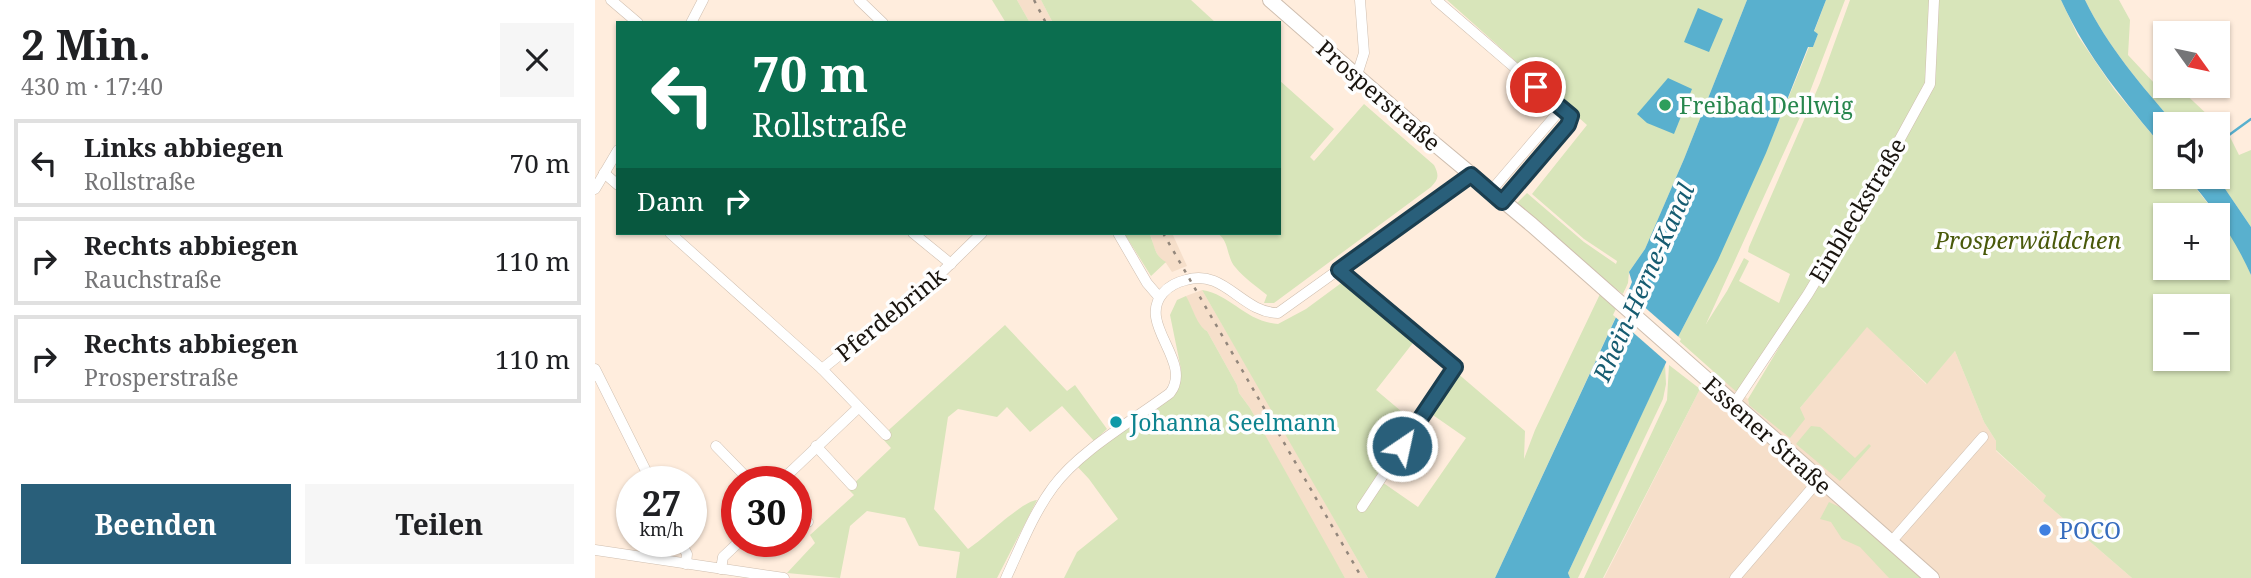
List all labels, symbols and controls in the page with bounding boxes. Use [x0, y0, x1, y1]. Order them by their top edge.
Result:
text: 2 Min. [21, 15, 151, 72]
north arrow [2153, 21, 2229, 98]
map controls [2153, 21, 2230, 371]
button: close [500, 23, 574, 97]
street label: Prosperstraße [1310, 32, 1448, 158]
text: 70 m [752, 40, 868, 106]
icon: left [637, 49, 728, 140]
pin [1506, 57, 1566, 117]
icon: arrive [1517, 68, 1555, 106]
text: 430 m · 17:40 [21, 70, 163, 102]
place label: Freibad Dellwig [1679, 89, 1854, 121]
marker: Freibad Dellwig [1657, 97, 1673, 113]
text: Rollstraße [752, 103, 907, 146]
button: sound [2153, 112, 2230, 189]
text: Links abbiegen [84, 129, 283, 165]
street label: Einbleckstraße [1801, 132, 1913, 288]
icon: left [25, 144, 63, 182]
text: 70 m [510, 145, 570, 181]
text: Rollstraße [84, 165, 196, 197]
water label: Rhein-Herne-Kanal [1584, 177, 1702, 387]
icon: right [718, 182, 756, 220]
text: Dann [637, 183, 704, 219]
button: + [2153, 203, 2230, 280]
park label: Prosperwäldchen [1934, 224, 2121, 256]
text: Rechts abbiegen [84, 227, 298, 263]
icon: right [25, 242, 63, 280]
text: 110 m [495, 243, 570, 279]
street label: Pferdebrink [828, 260, 952, 368]
text: Rauchstraße [84, 263, 222, 295]
button: − [2153, 294, 2230, 371]
text: Rechts abbiegen [84, 325, 298, 361]
icon: right [25, 340, 63, 378]
text: 110 m [495, 341, 570, 377]
text: Prosperstraße [84, 361, 239, 393]
street label: Essener Straße [1697, 369, 1839, 501]
place label: Johanna Seelmann [1129, 406, 1336, 438]
position arrow [1365, 409, 1439, 483]
marker: Johanna Seelmann [1108, 414, 1124, 430]
speed limit sign: 30 [721, 466, 812, 557]
text: 27 [642, 479, 681, 526]
button: Beenden [21, 484, 291, 564]
button: Teilen [305, 484, 574, 564]
place label: POCO [2059, 514, 2121, 546]
text: km/h [639, 517, 684, 541]
marker: POCO [2037, 522, 2053, 538]

